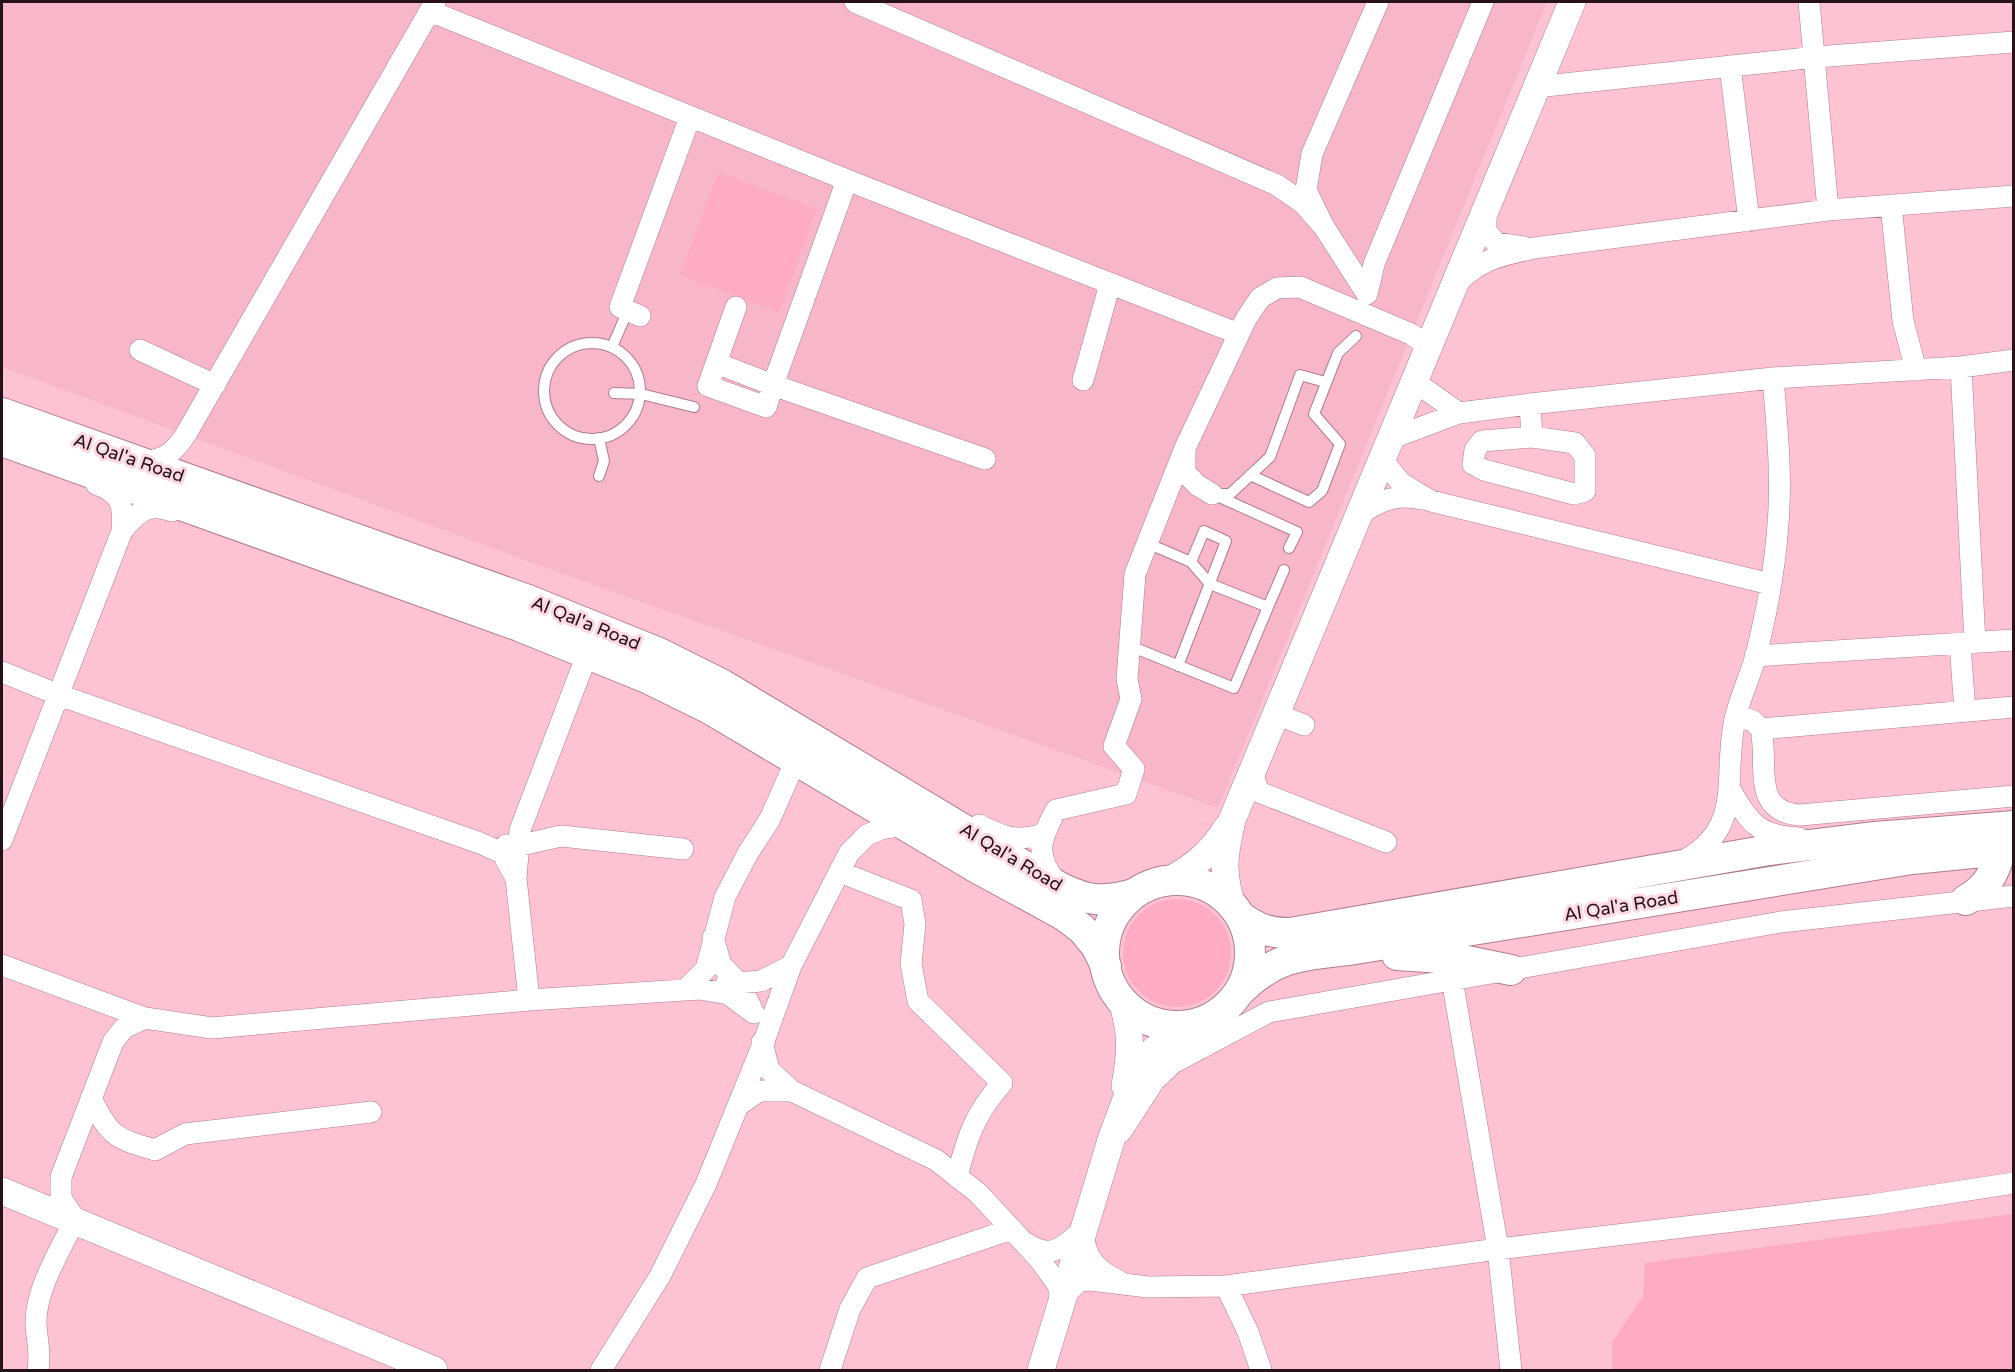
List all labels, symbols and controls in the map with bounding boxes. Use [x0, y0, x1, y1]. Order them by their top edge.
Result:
street label: Al Qal'a Road [71, 429, 187, 487]
street label: Al Qal'a Road [528, 591, 644, 655]
street label: Al Qal'a Road [956, 818, 1066, 896]
street label: Al Qal'a Road [1562, 886, 1680, 926]

